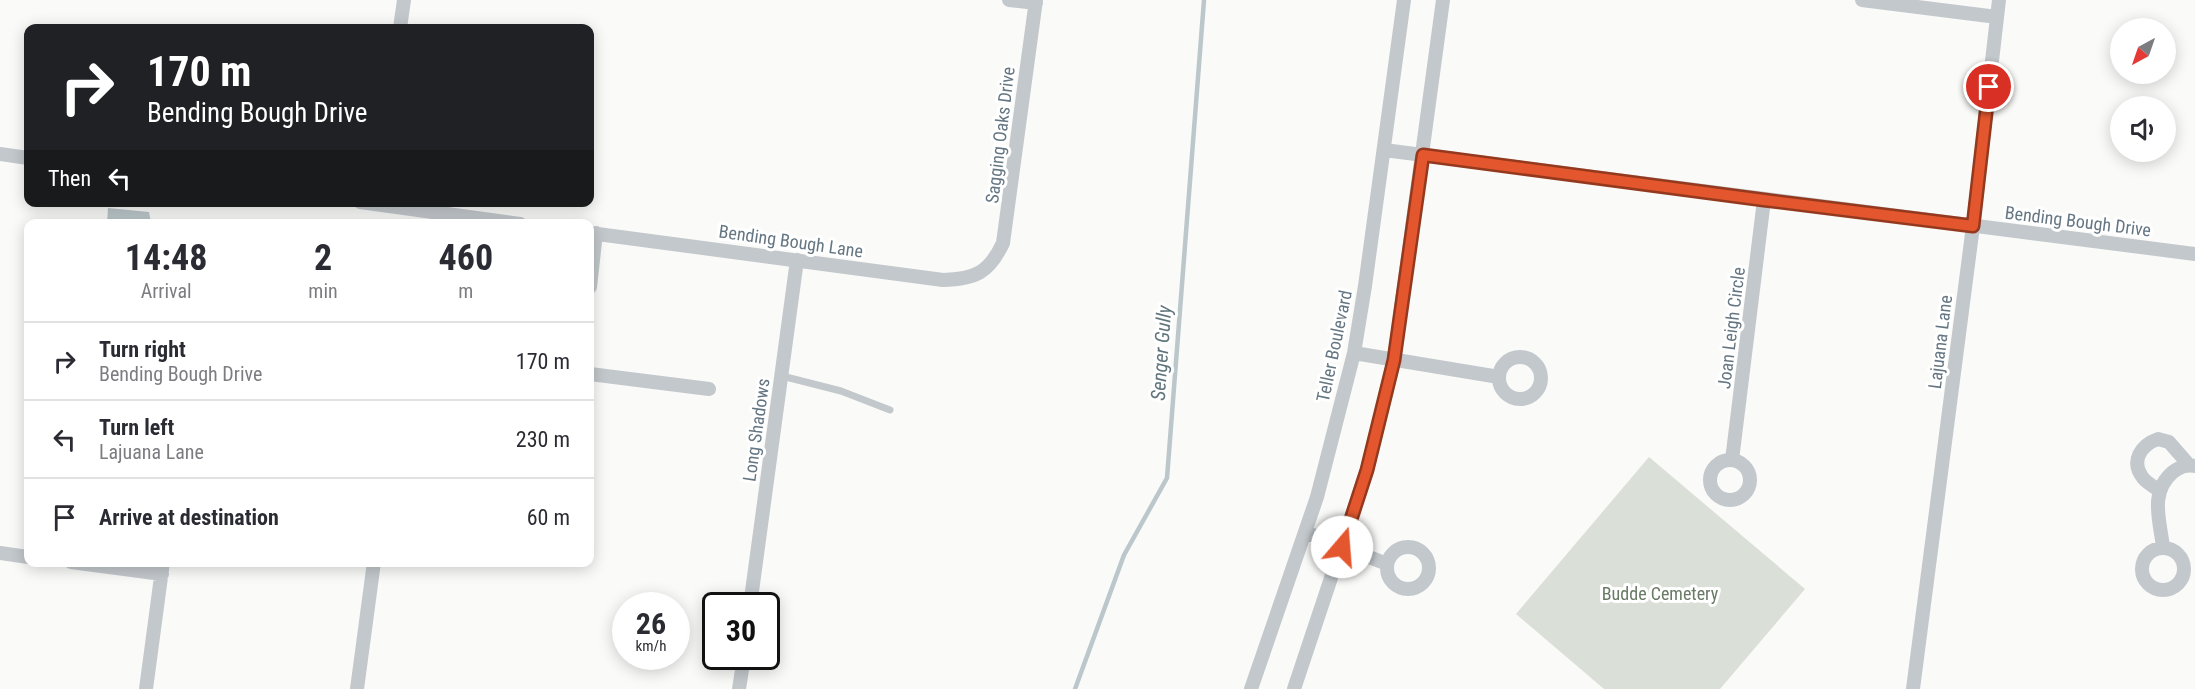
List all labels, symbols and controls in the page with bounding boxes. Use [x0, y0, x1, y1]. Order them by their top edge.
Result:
north arrow [2110, 18, 2176, 84]
map controls [2110, 18, 2176, 162]
text: 170 m [147, 47, 252, 96]
icon: right [48, 48, 126, 126]
pin [1963, 61, 2014, 112]
street label: Sagging Oaks Drive [981, 66, 1019, 204]
icon: arrive [1972, 70, 2005, 103]
button: sound [2110, 96, 2176, 162]
text: Bending Bough Drive [147, 97, 367, 129]
icon: left [103, 162, 136, 195]
text: Then [48, 166, 91, 191]
street label: Bending Bough Drive [2004, 202, 2152, 240]
street label: Bending Bough Lane [718, 220, 864, 262]
text: 14:48 [125, 237, 207, 279]
text: 2 [314, 237, 332, 279]
text: 460 [439, 237, 493, 279]
street label: Joan Leigh Circle [1713, 266, 1749, 390]
text: Arrival [141, 279, 192, 303]
text: min [308, 279, 338, 303]
text: m [458, 279, 473, 303]
street label: Teller Boulevard [1312, 288, 1356, 404]
street label: Lajuana Lane [1924, 294, 1956, 390]
water label: Senger Gully [1146, 304, 1176, 401]
text: Turn right [99, 337, 186, 362]
icon: right [48, 345, 81, 378]
text: 170 m [516, 349, 570, 374]
text: Bending Bough Drive [99, 362, 262, 386]
street label: Long Shadows [738, 377, 774, 483]
text: Turn left [99, 415, 174, 440]
icon: left [48, 423, 81, 456]
text: 230 m [516, 427, 570, 452]
text: Lajuana Lane [99, 440, 204, 464]
icon: arrive [48, 501, 81, 534]
text: Arrive at destination [99, 505, 279, 530]
text: 60 m [527, 505, 570, 530]
position arrow [1310, 515, 1374, 579]
park label: Budde Cemetery [1602, 583, 1719, 604]
speed limit sign: 30 [702, 592, 780, 670]
text: 26 [636, 606, 666, 641]
text: km/h [636, 637, 666, 655]

